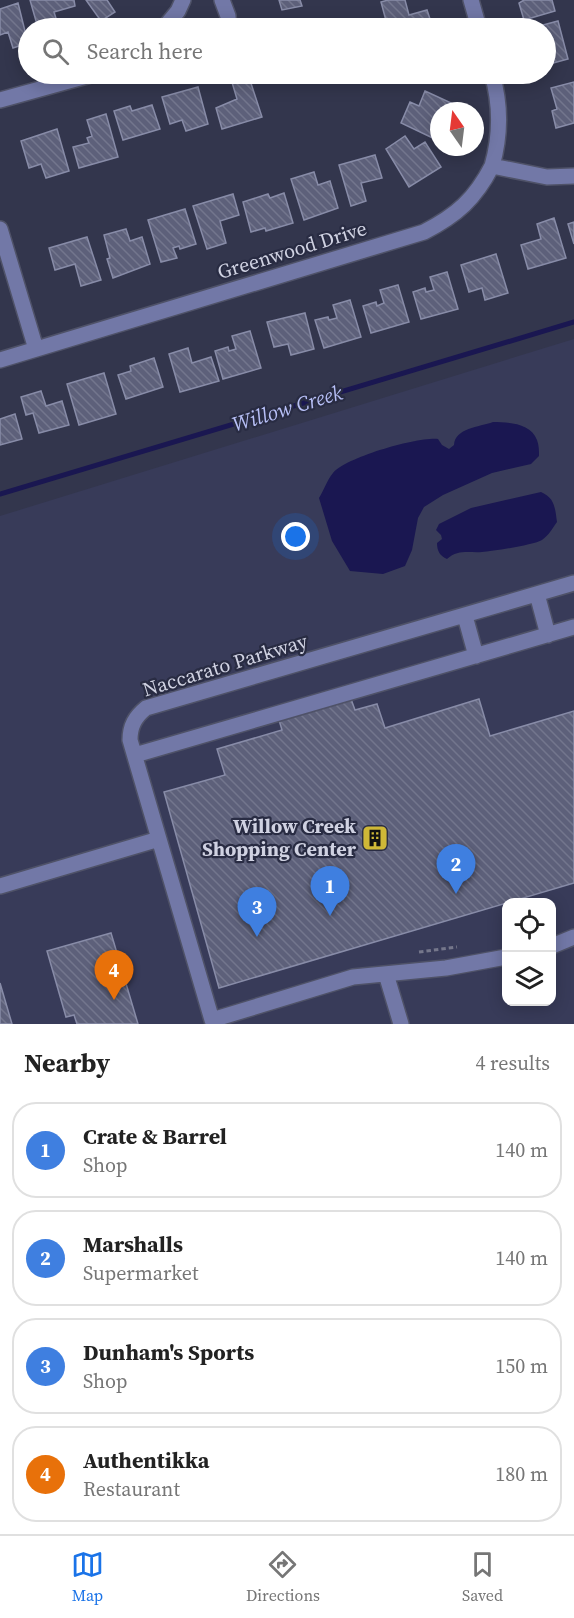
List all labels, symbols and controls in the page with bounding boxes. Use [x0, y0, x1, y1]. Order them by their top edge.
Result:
search box [18, 18, 556, 84]
icon: search [39, 35, 72, 68]
text: Search here [87, 36, 203, 66]
north arrow [430, 102, 484, 156]
street label: Greenwood Drive [214, 214, 370, 286]
water label: Willow Creek [228, 377, 346, 439]
your location [281, 522, 310, 551]
street label: Naccarato Parkway [139, 626, 312, 703]
place label: Willow Creek Shopping Center [202, 812, 357, 863]
building icon: Willow Creek Shopping Center [360, 823, 390, 853]
pin: 2 [436, 844, 476, 894]
pin: 1 [310, 866, 350, 916]
pin: 3 [238, 888, 276, 937]
map controls [502, 898, 556, 1006]
button: locate [502, 898, 556, 952]
pin: 4 [94, 950, 134, 1000]
button: layers [502, 952, 556, 1006]
text: Nearby [24, 1045, 110, 1081]
text: 4 results [475, 1049, 550, 1077]
text: Crate & Barrel [83, 1121, 227, 1151]
text: 1 [40, 1136, 51, 1164]
text: 140 m [495, 1136, 548, 1164]
text: Shop [83, 1151, 128, 1179]
text: Marshalls [83, 1229, 183, 1259]
text: 2 [40, 1244, 51, 1272]
text: 140 m [495, 1244, 548, 1272]
text: Supermarket [83, 1259, 198, 1287]
text: Dunham's Sports [83, 1337, 254, 1367]
text: 3 [40, 1352, 51, 1380]
text: 150 m [495, 1352, 548, 1380]
text: Shop [83, 1367, 128, 1395]
text: Authentikka [83, 1445, 210, 1475]
text: 4 [40, 1460, 51, 1488]
text: 180 m [495, 1460, 548, 1488]
text: Restaurant [83, 1475, 180, 1503]
tab: Map [71, 1548, 104, 1606]
tab: Directions [246, 1548, 320, 1606]
tab: Saved [462, 1548, 503, 1606]

